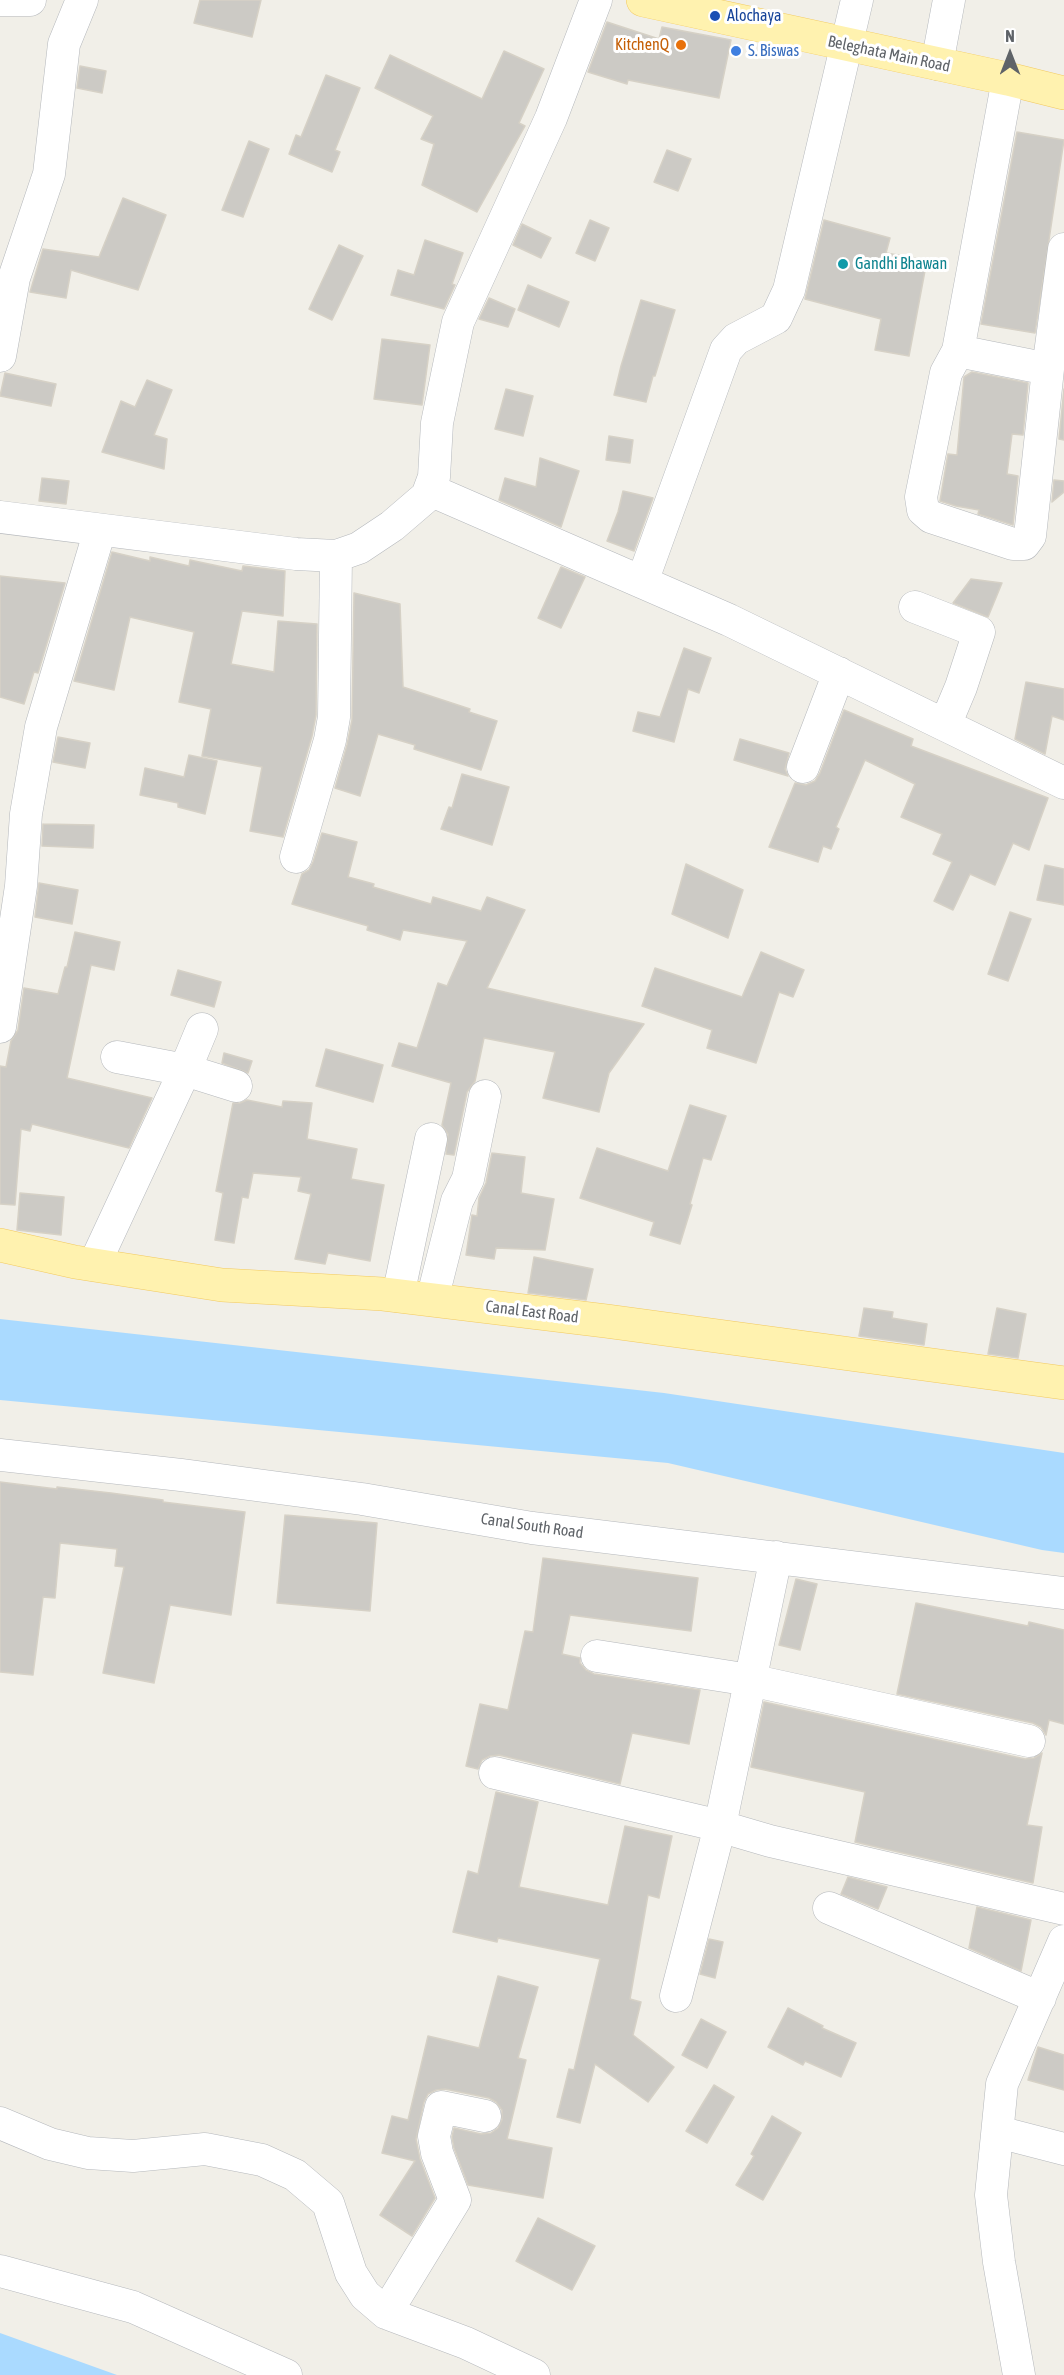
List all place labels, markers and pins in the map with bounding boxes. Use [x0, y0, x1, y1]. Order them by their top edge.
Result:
place label: Alochaya [727, 6, 781, 26]
marker: Alochaya [708, 9, 722, 23]
place label: KitchenQ [615, 35, 669, 55]
marker: KitchenQ [674, 38, 688, 52]
place label: S. Biswas [748, 41, 799, 61]
marker: S. Biswas [729, 44, 743, 58]
place label: Gandhi Bhawan [855, 254, 947, 274]
marker: Gandhi Bhawan [836, 257, 850, 271]

